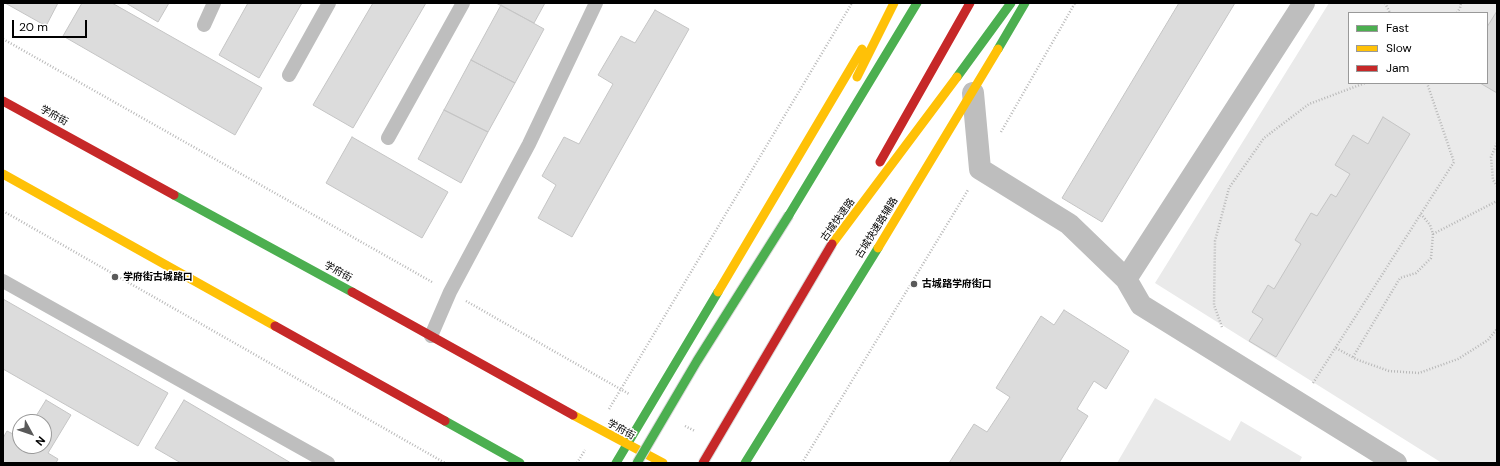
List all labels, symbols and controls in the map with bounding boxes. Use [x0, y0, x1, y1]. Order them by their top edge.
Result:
scale bar [14, 12, 89, 38]
legend [1348, 12, 1488, 84]
text: 20 m [19, 19, 48, 35]
text: Fast [1386, 20, 1409, 36]
text: Slow [1386, 40, 1412, 56]
text: Jam [1386, 60, 1409, 76]
street label: 学府街 [38, 103, 70, 129]
street label: 古城快速路辅路 [853, 195, 901, 261]
street label: 古城快速路 [818, 196, 858, 244]
street label: 学府街 [322, 259, 354, 285]
place label: 学府街古城路口 [123, 271, 193, 283]
marker: 学府街古城路口 [110, 272, 120, 282]
place label: 古城路学府街口 [922, 278, 992, 290]
marker: 古城路学府街口 [909, 279, 919, 289]
north arrow [12, 414, 52, 454]
street label: 学府街 [605, 417, 637, 443]
text: N [32, 433, 48, 449]

